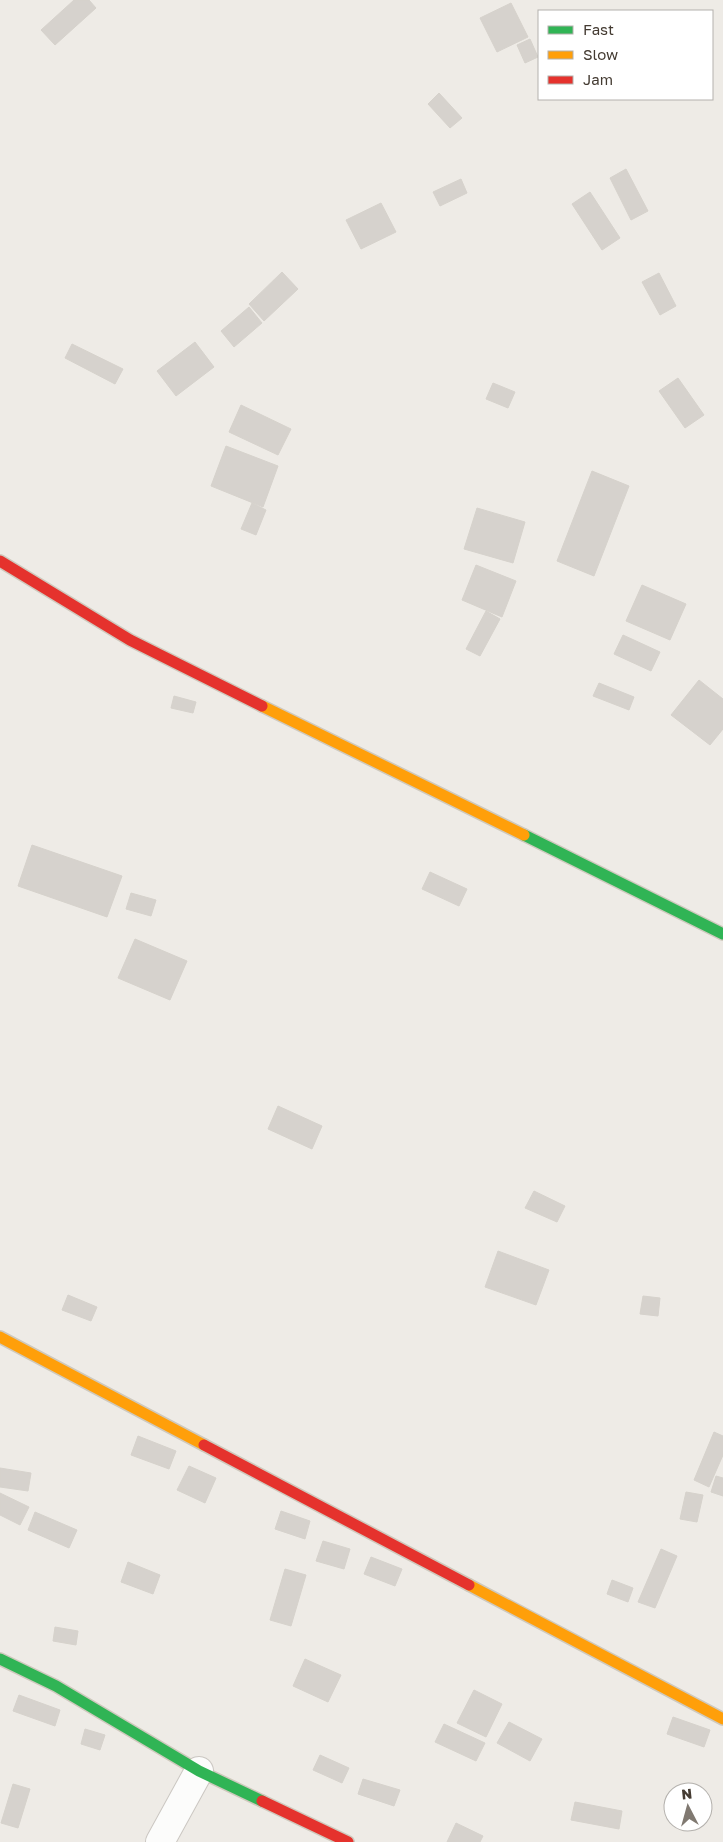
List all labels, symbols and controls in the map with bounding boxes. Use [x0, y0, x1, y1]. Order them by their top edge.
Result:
legend [538, 10, 713, 100]
text: Fast [583, 20, 614, 38]
text: Slow [583, 45, 618, 63]
text: Jam [583, 70, 613, 88]
north arrow [663, 1782, 713, 1832]
text: N [680, 1785, 693, 1803]

